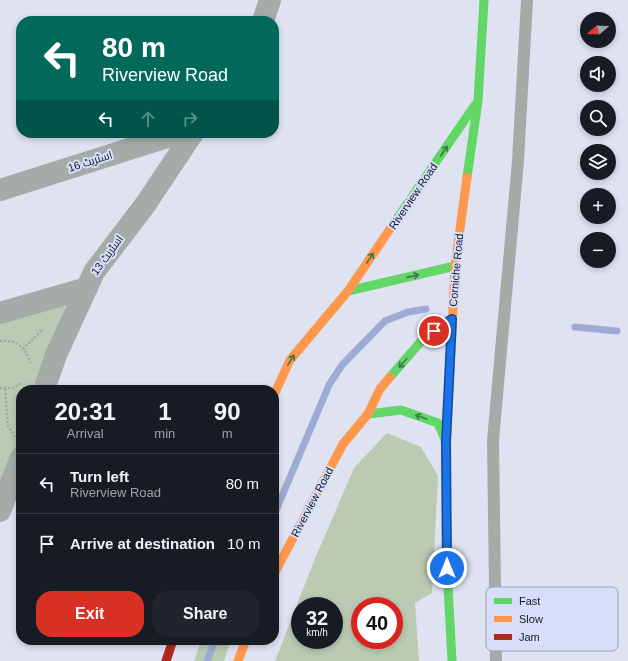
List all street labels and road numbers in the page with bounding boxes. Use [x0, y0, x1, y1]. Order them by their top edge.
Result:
street label: اسٹریٹ 16 [66, 148, 114, 175]
street label: Riverview Road [386, 161, 440, 231]
street label: اسٹریٹ 13 [89, 233, 126, 278]
street label: Corniche Road [447, 233, 465, 307]
street label: Riverview Road [289, 465, 335, 539]

